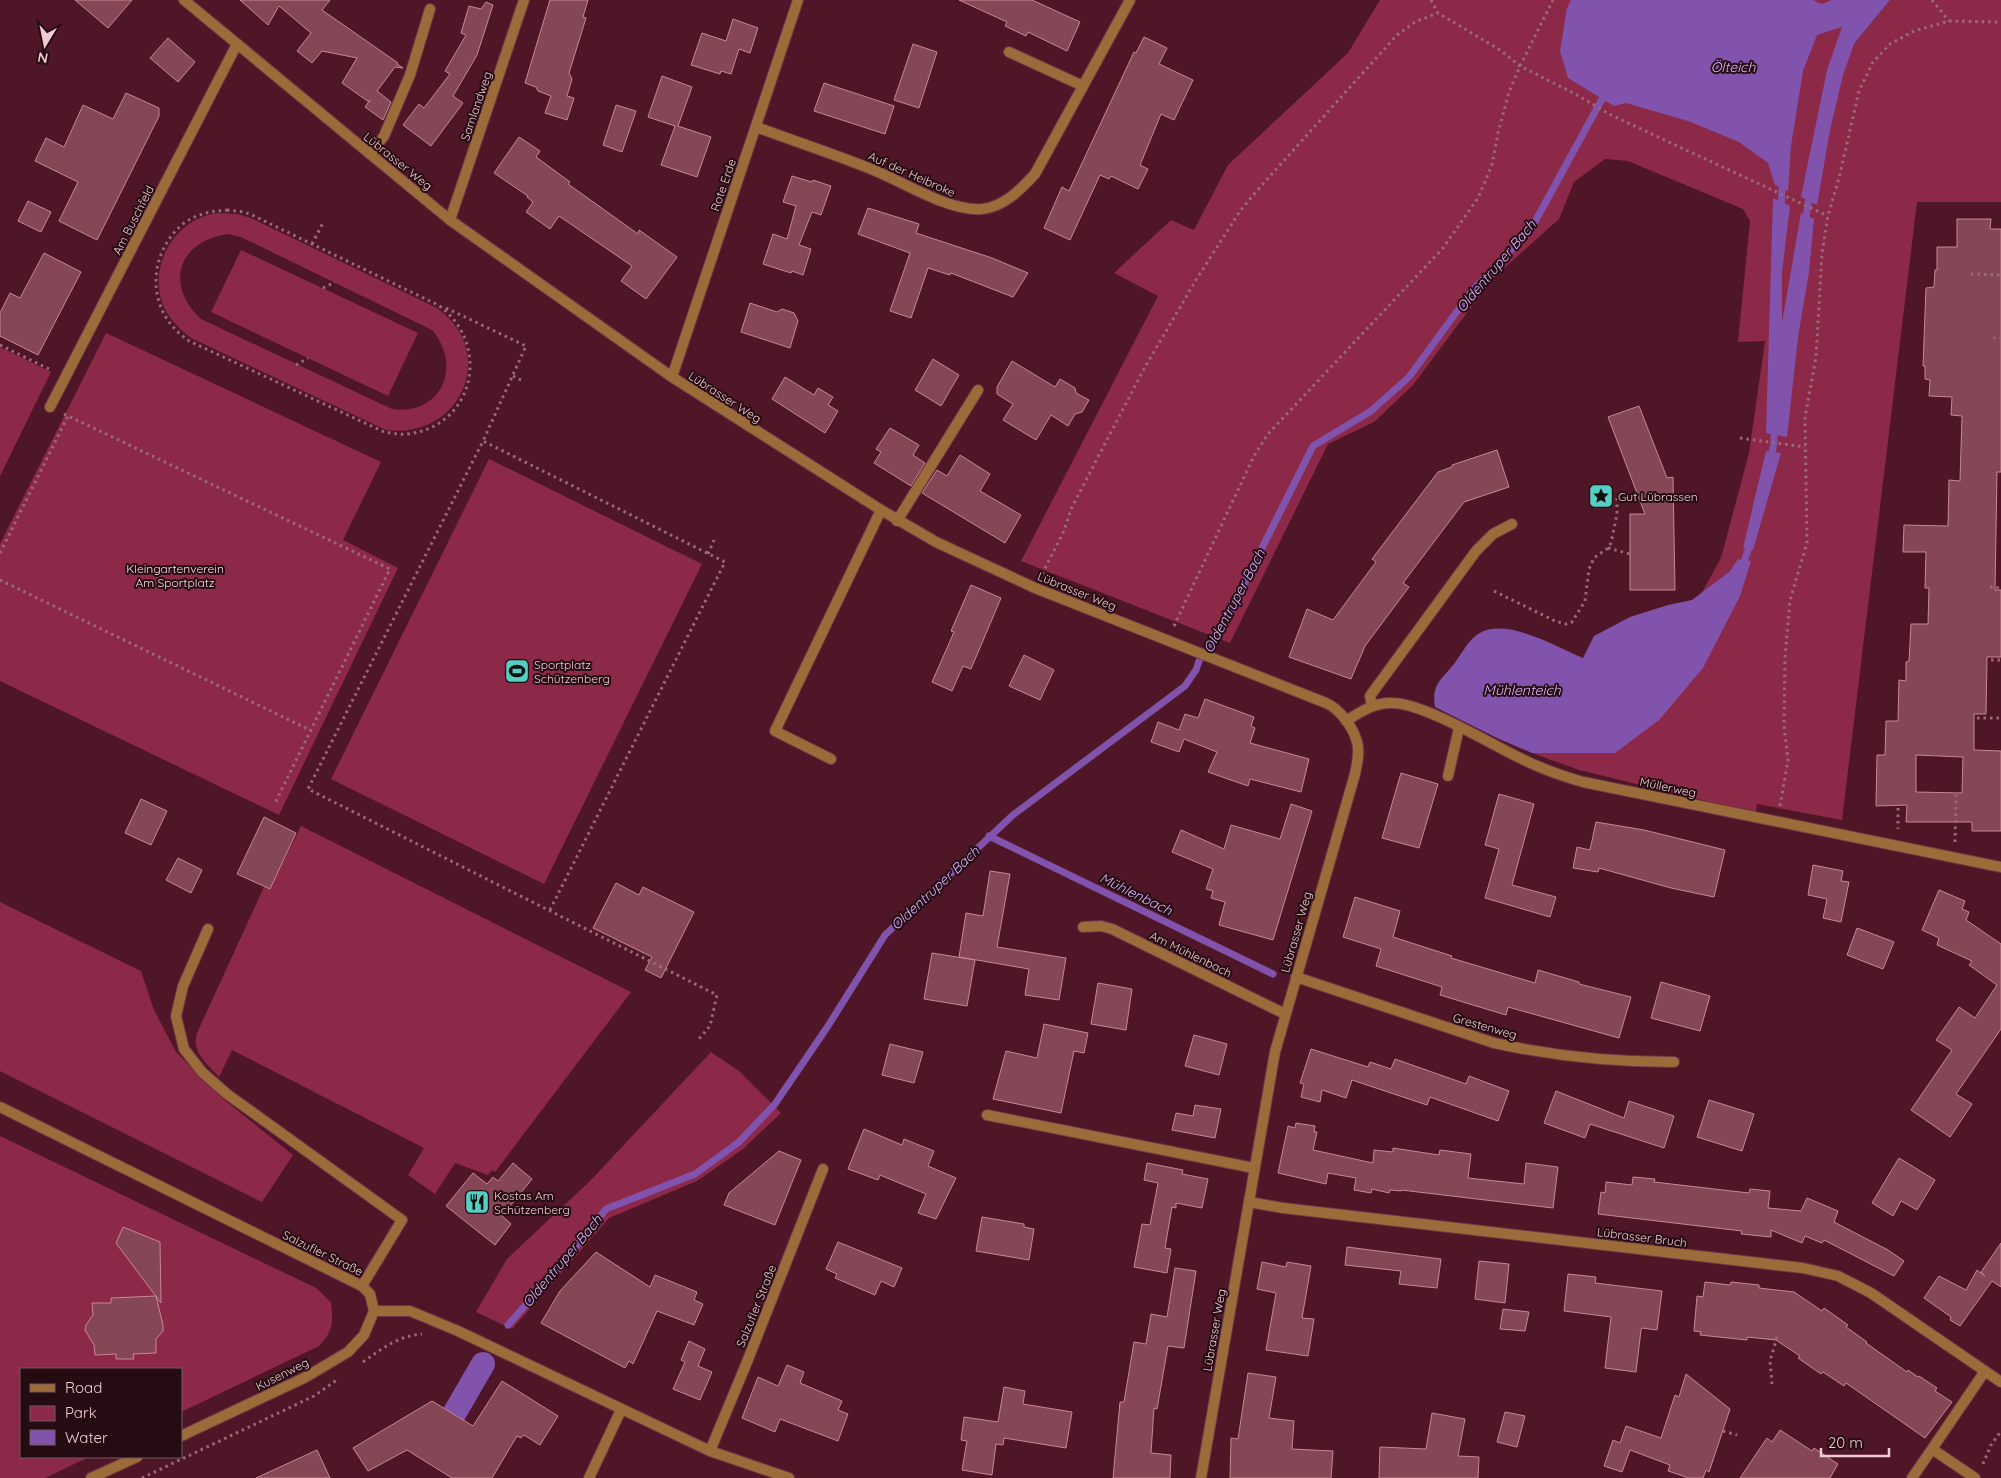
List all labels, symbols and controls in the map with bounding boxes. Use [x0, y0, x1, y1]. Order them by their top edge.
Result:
north arrow [20, 20, 70, 70]
text: N [36, 48, 49, 68]
water label: Ölteich [1711, 58, 1756, 76]
street label: Samlandweg [457, 69, 495, 143]
street label: Lübrasser Weg [361, 129, 435, 193]
street label: Auf der Heibroke [866, 148, 958, 200]
street label: Rote Erde [707, 157, 739, 213]
street label: Am Buschfeld [109, 183, 157, 257]
water label: Oldentruper Bach [1452, 215, 1540, 316]
street label: Lübrasser Weg [686, 368, 764, 426]
place icon: Gut Lübrassen [1588, 483, 1614, 509]
place label: Gut Lübrassen [1618, 489, 1698, 504]
water label: Oldentruper Bach [1199, 545, 1269, 656]
park label: Kleingartenverein Am Sportplatz [126, 561, 224, 590]
street label: Lübrasser Weg [1035, 568, 1119, 614]
place label: Sportplatz Schützenberg [534, 657, 610, 686]
sports icon: Sportplatz Schützenberg [504, 658, 530, 684]
water label: Mühlenteich [1483, 681, 1562, 699]
street label: Müllerweg [1638, 774, 1698, 800]
water label: Oldentruper Bach [887, 842, 984, 934]
water label: Mühlenbach [1097, 869, 1176, 920]
street label: Lübrasser Weg [1277, 890, 1315, 974]
street label: Am Mühlenbach [1147, 928, 1235, 980]
street label: Grestenweg [1451, 1010, 1519, 1042]
place label: Kostas Am Schützenberg [494, 1188, 570, 1217]
restaurant icon: Kostas Am Schützenberg [464, 1189, 490, 1215]
water label: Oldentruper Bach [518, 1210, 606, 1311]
street label: Lübrasser Bruch [1596, 1224, 1688, 1250]
street label: Salzufler Straße [280, 1227, 366, 1279]
street label: Salzufler Straße [733, 1262, 779, 1349]
street label: Lübrasser Weg [1199, 1287, 1229, 1373]
street label: Kusenweg [253, 1354, 311, 1394]
legend [20, 1368, 182, 1458]
text: Road [65, 1378, 102, 1397]
text: Park [65, 1403, 97, 1422]
scale bar [1821, 1426, 1888, 1458]
text: Water [65, 1428, 108, 1447]
text: 20 m [1828, 1433, 1863, 1452]

